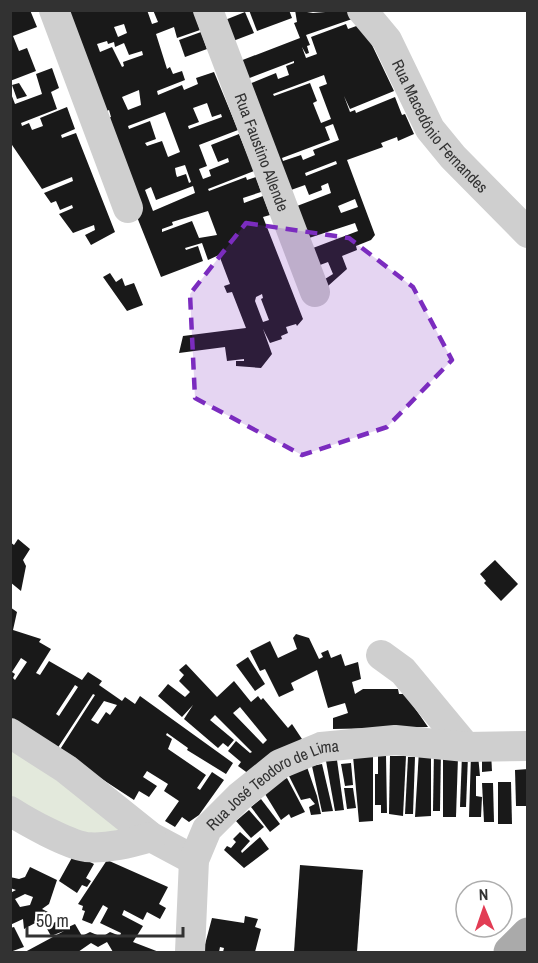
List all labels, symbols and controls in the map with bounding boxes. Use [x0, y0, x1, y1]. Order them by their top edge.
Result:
street label: Rua Macedônio Fernandes [387, 56, 493, 198]
street label: Rua Faustino Allende [229, 90, 294, 214]
street label: Rua José Teodoro de Lima [201, 734, 340, 835]
north arrow [454, 879, 514, 939]
text: N [478, 883, 489, 905]
scale bar [27, 900, 183, 938]
text: 50 m [36, 908, 69, 933]

